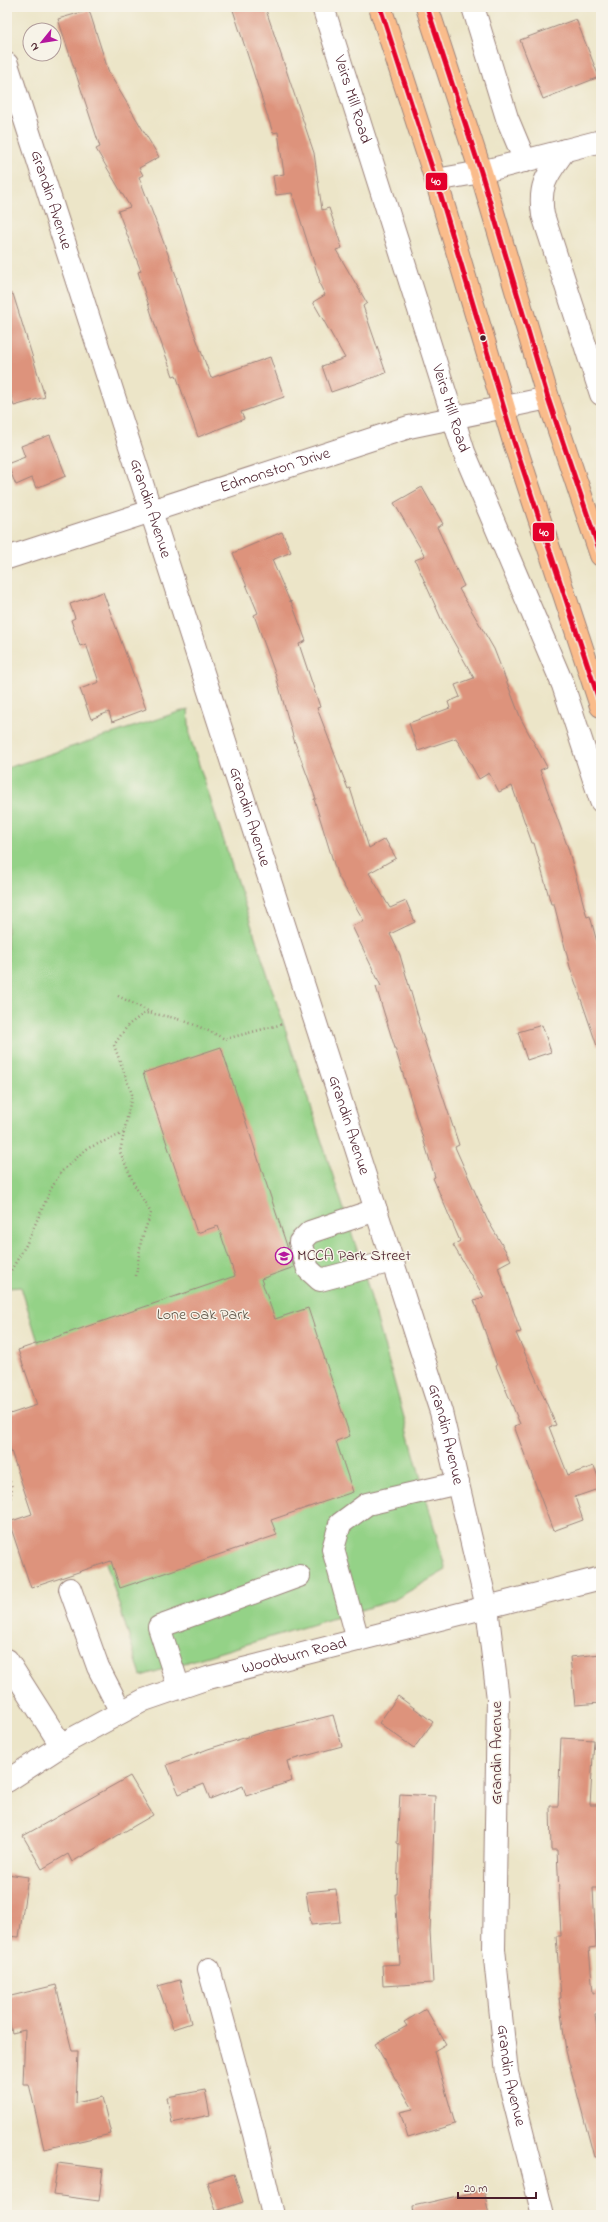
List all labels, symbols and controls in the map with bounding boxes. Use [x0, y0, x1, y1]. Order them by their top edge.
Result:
north arrow [22, 22, 62, 62]
text: N [25, 39, 43, 54]
street label: Veirs Mill Road [327, 51, 378, 147]
street label: Grandin Avenue [24, 147, 78, 254]
line badge: 40 [425, 172, 448, 191]
text: 40 [430, 174, 441, 190]
unlabelled marker [478, 333, 488, 343]
street label: Veirs Mill Road [425, 360, 475, 456]
street label: Edmonston Drive [217, 441, 334, 500]
street label: Grandin Avenue [123, 456, 178, 562]
line badge: 40 [532, 522, 555, 542]
text: 40 [538, 525, 549, 541]
street label: Grandin Avenue [222, 764, 277, 871]
street label: Grandin Avenue [321, 1073, 376, 1179]
place label: MCCA Park Street [297, 1244, 412, 1268]
school or university icon: MCCA Park Street [274, 1246, 294, 1266]
park label: Lone Oak Park [157, 1303, 250, 1327]
street label: Grandin Avenue [421, 1381, 470, 1488]
street label: Woodburn Road [239, 1631, 349, 1681]
street label: Grandin Avenue [485, 1701, 509, 1805]
street label: Grandin Avenue [490, 2024, 532, 2130]
scale bar [458, 2174, 536, 2200]
text: 20 m [464, 2180, 487, 2198]

